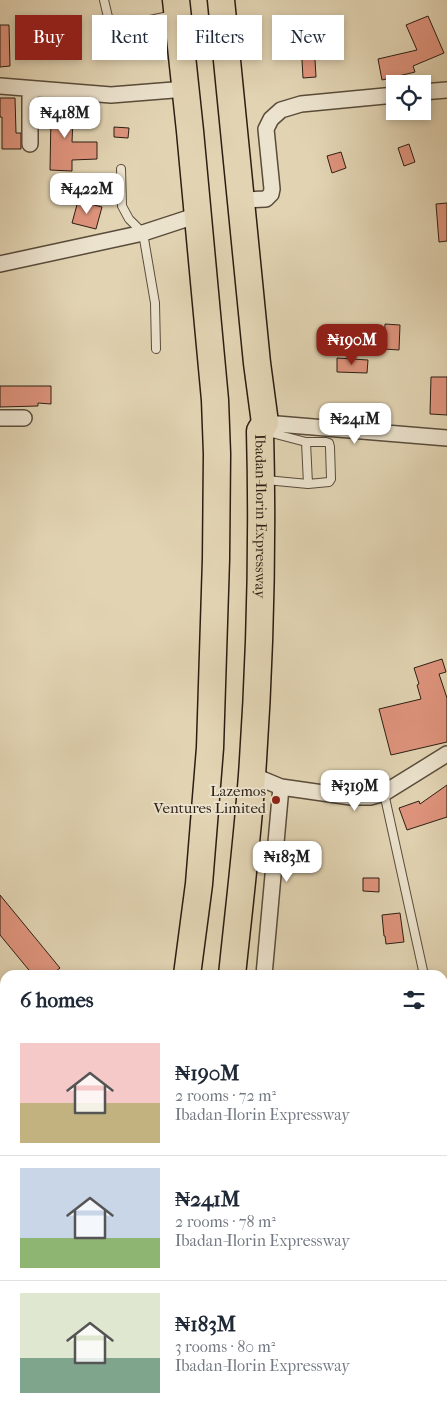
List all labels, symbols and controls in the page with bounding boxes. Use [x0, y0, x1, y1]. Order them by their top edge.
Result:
chip: Buy [15, 15, 82, 60]
chip: Rent [92, 15, 167, 60]
chip: Filters [177, 15, 262, 60]
chip: New [272, 15, 344, 60]
map controls [386, 75, 431, 120]
button: locate [386, 75, 431, 120]
pin: ₦418M [30, 96, 100, 139]
text: ₦418M [40, 103, 90, 122]
pin: ₦422M [52, 172, 122, 215]
text: ₦422M [61, 179, 113, 198]
pin: ₦190M [317, 324, 387, 366]
text: ₦190M [327, 330, 377, 349]
pin: ₦241M [320, 402, 390, 445]
text: ₦241M [330, 409, 380, 428]
street label: Ibadan-Ilorin Expressway [251, 434, 270, 599]
pin: ₦319M [320, 770, 390, 812]
text: ₦319M [332, 776, 378, 795]
place label: Lazemos Ventures Limited [153, 782, 267, 817]
marker: Lazemos Ventures Limited [270, 794, 282, 806]
pin: ₦183M [252, 840, 322, 883]
text: ₦183M [264, 847, 310, 866]
icon: filters [400, 986, 428, 1014]
text: 6 homes [20, 988, 94, 1012]
text: ₦190M [175, 1061, 239, 1085]
icon: home [60, 1063, 120, 1123]
text: 2 rooms · 72 m² [175, 1086, 276, 1105]
text: Ibadan-Ilorin Expressway [175, 1105, 350, 1124]
text: ₦241M [175, 1187, 240, 1211]
icon: home [60, 1188, 120, 1248]
text: 2 rooms · 78 m² [175, 1212, 276, 1231]
text: Ibadan-Ilorin Expressway [175, 1231, 350, 1250]
text: ₦183M [175, 1312, 236, 1336]
icon: home [60, 1313, 120, 1373]
text: 3 rooms · 80 m² [175, 1337, 275, 1356]
text: Ibadan-Ilorin Expressway [175, 1356, 350, 1375]

